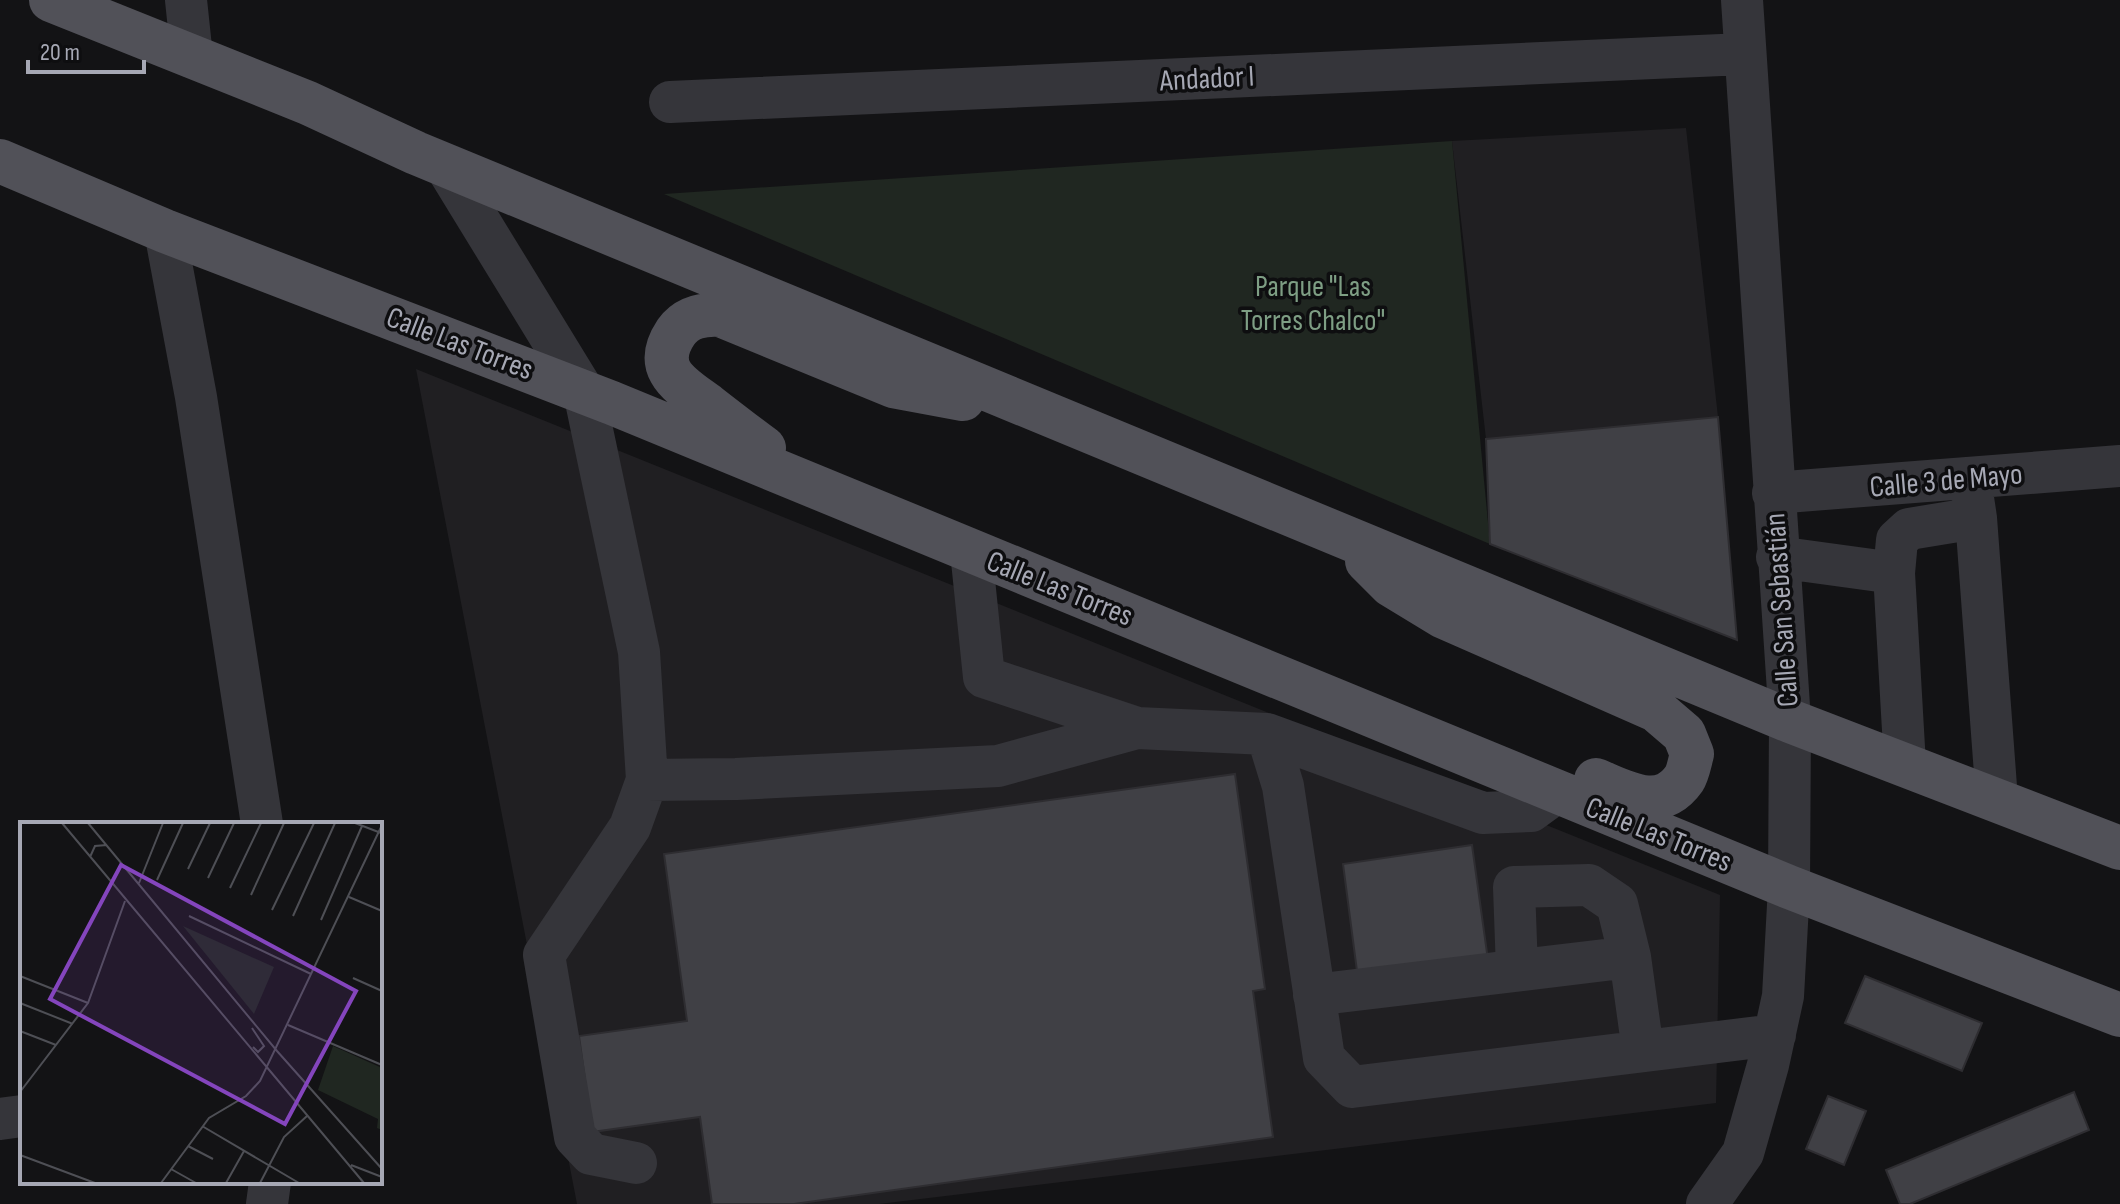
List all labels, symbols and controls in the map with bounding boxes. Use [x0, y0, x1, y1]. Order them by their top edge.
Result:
scale bar [28, 24, 144, 74]
text: 20 m [40, 38, 80, 67]
street label: Andador I [1158, 59, 1255, 100]
park label: Parque "Las Torres Chalco" [1241, 269, 1385, 339]
street label: Calle Las Torres [381, 300, 538, 388]
street label: Calle 3 de Mayo [1868, 456, 2024, 506]
street label: Calle San Sebastián [1757, 512, 1807, 708]
street label: Calle Las Torres [981, 543, 1138, 634]
street label: Calle Las Torres [1580, 789, 1737, 880]
inset map [20, 822, 382, 1184]

